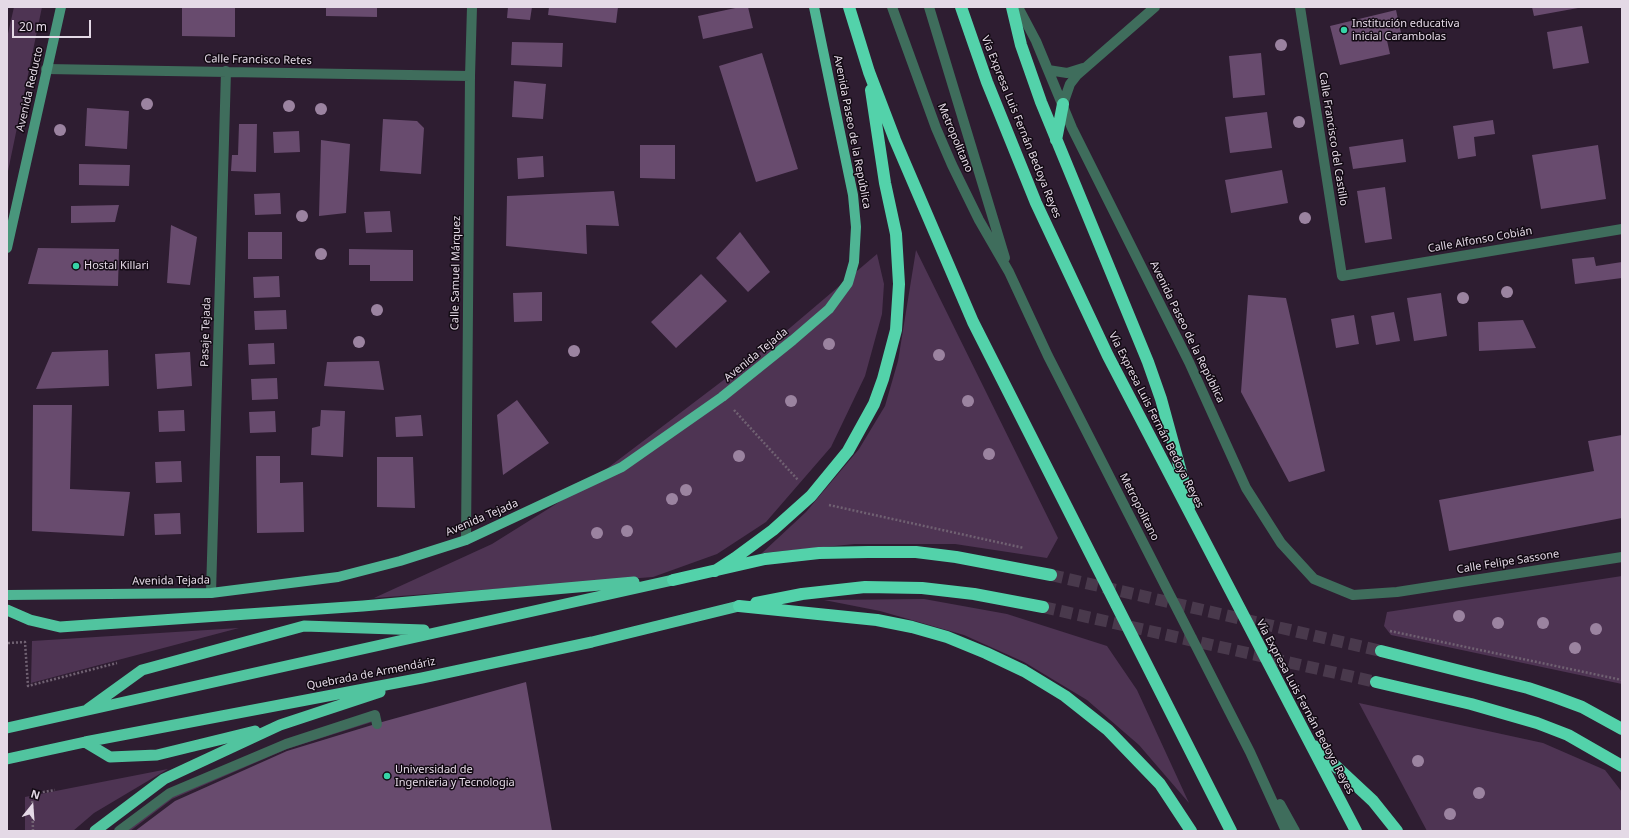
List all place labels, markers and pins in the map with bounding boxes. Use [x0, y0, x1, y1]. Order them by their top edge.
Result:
place label: Institución educativa inicial Carambolas [1352, 17, 1460, 43]
marker: Institución educativa inicial Carambolas [1339, 25, 1349, 35]
place label: Hostal Killari [84, 259, 149, 273]
marker: Hostal Killari [71, 261, 81, 271]
place label: Universidad de Ingenieria y Tecnologia [395, 763, 515, 789]
marker: Universidad de Ingenieria y Tecnologia [382, 771, 392, 781]

